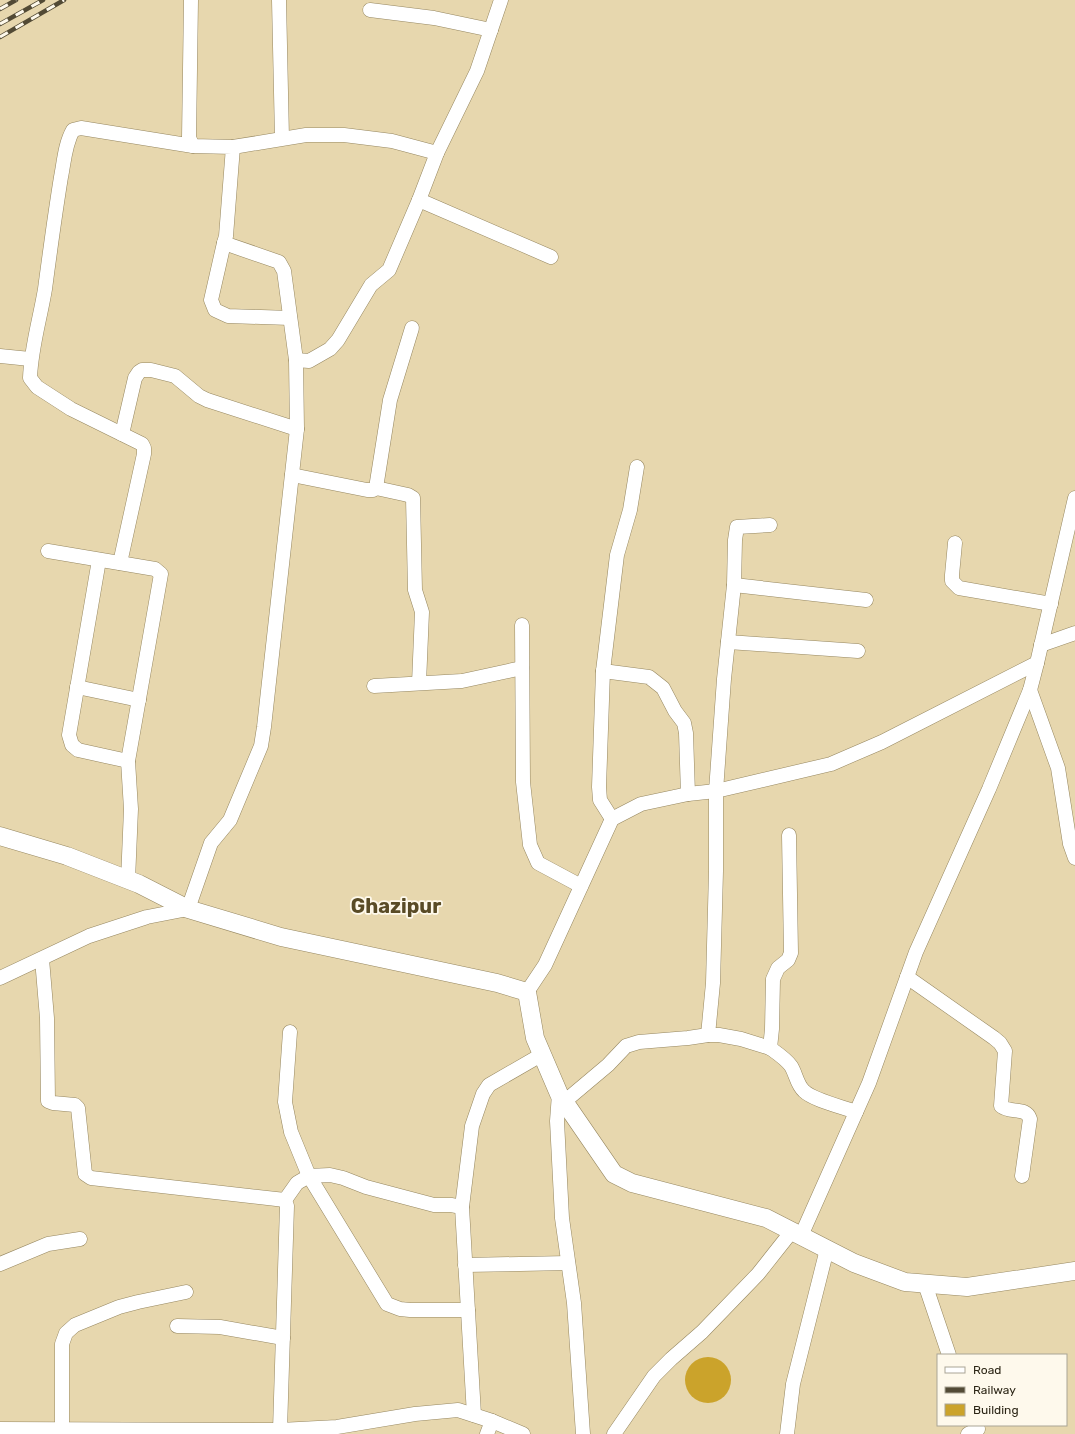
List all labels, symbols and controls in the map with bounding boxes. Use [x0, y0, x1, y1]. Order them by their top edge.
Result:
district label: Ghazipur [351, 894, 441, 918]
legend [937, 1354, 1067, 1426]
text: Road [973, 1363, 1001, 1377]
text: Railway [973, 1383, 1016, 1397]
text: Building [973, 1403, 1019, 1417]

